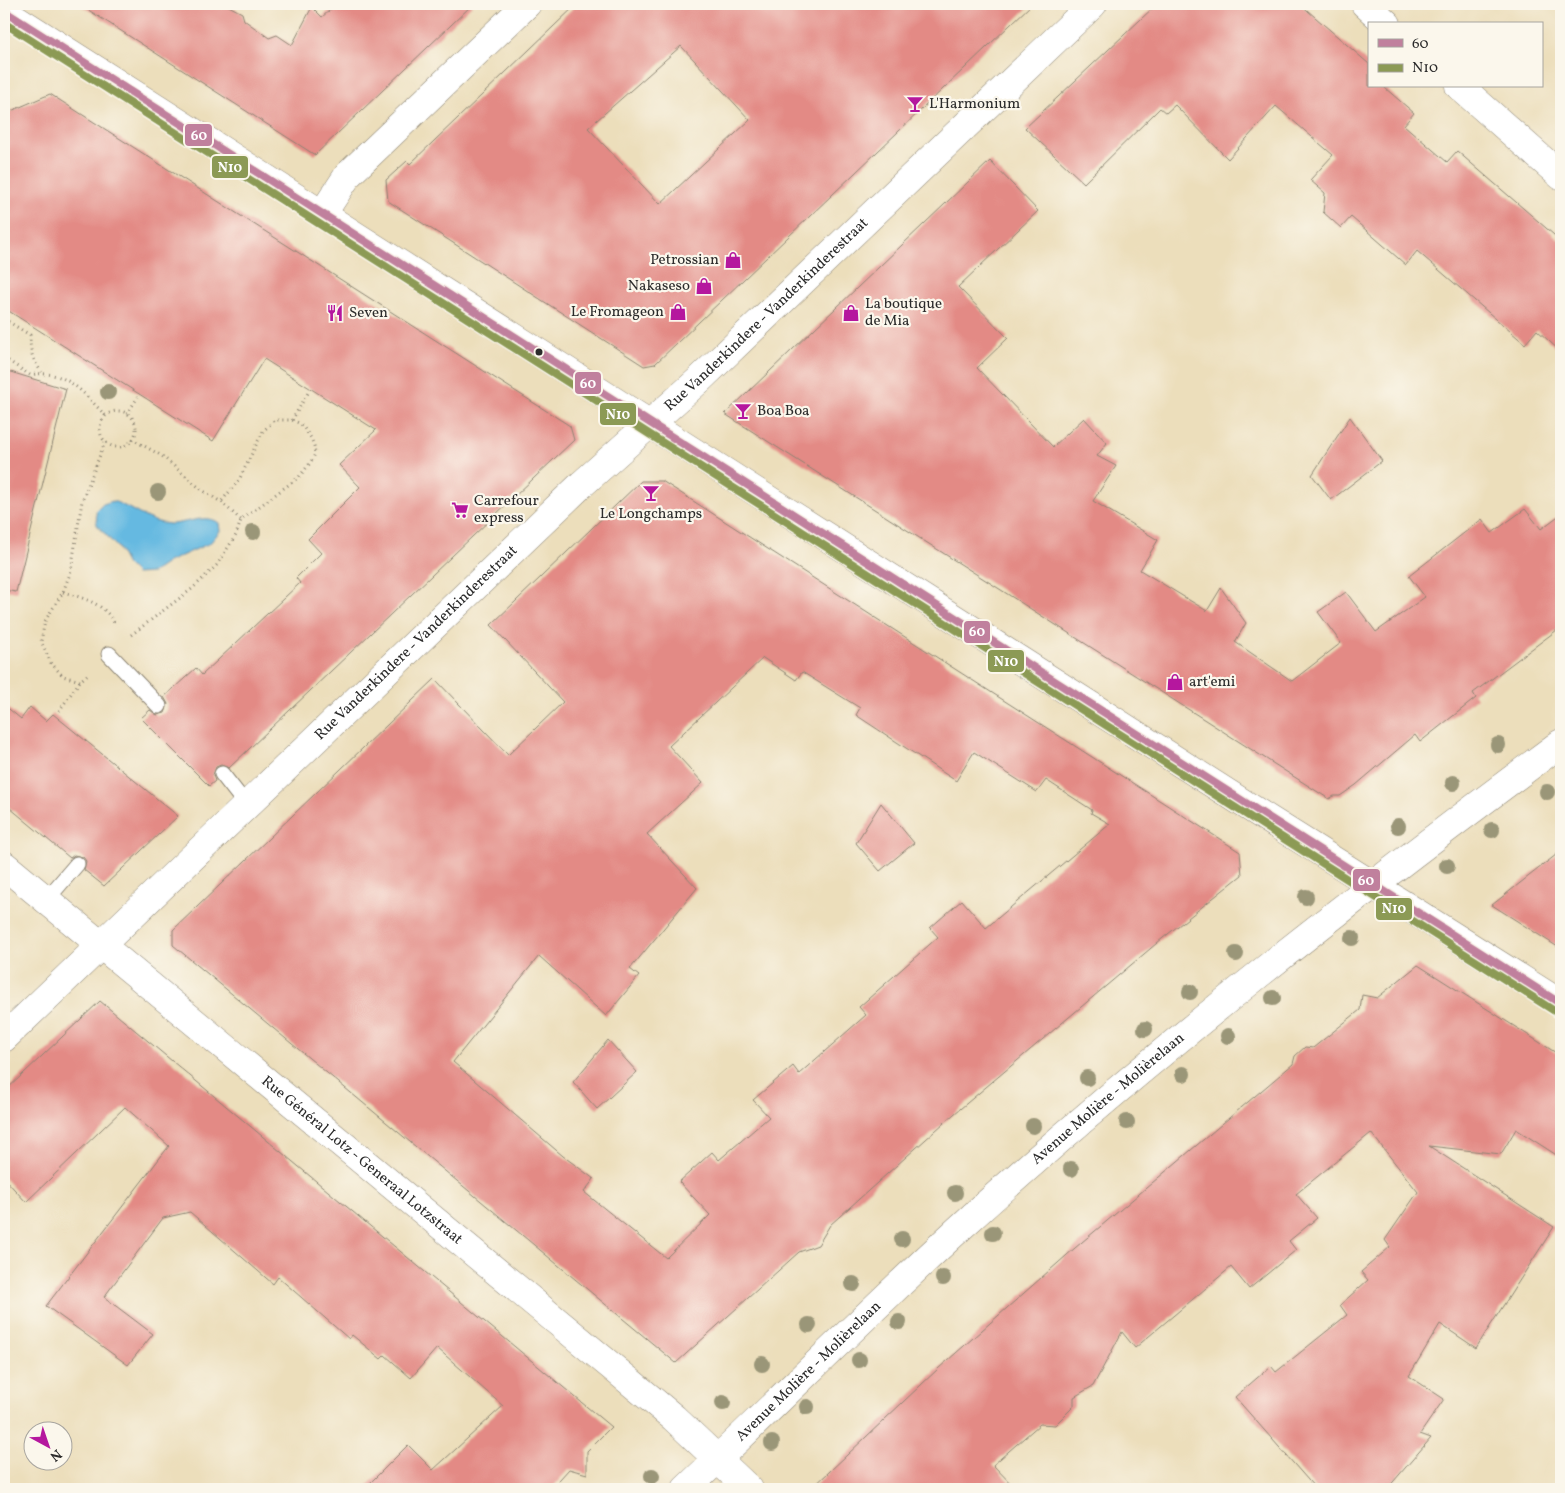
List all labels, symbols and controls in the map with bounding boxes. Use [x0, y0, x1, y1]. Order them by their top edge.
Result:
legend [1368, 22, 1542, 88]
text: 60 [1412, 34, 1429, 55]
text: N10 [1412, 58, 1438, 79]
bar icon: L'Harmonium [905, 94, 925, 114]
place label: L'Harmonium [929, 94, 1020, 115]
line badge: 60 [184, 123, 213, 147]
text: 60 [191, 127, 208, 146]
line badge: N10 [211, 155, 249, 179]
text: N10 [218, 159, 243, 178]
street label: Rue Vanderkindere - Vanderkinderestraat [660, 213, 873, 416]
place label: Petrossian [650, 250, 719, 271]
shop icon: Petrossian [723, 250, 743, 270]
place label: Nakaseso [628, 276, 690, 297]
shop icon: Nakaseso [694, 276, 714, 296]
place label: La boutique de Mia [865, 294, 942, 332]
place label: Le Fromageon [571, 302, 664, 323]
shop icon: Le Fromageon [668, 302, 688, 322]
restaurant icon: Seven [325, 303, 345, 323]
place label: Seven [349, 303, 388, 324]
shop icon: La boutique de Mia [841, 303, 861, 323]
unlabelled marker [534, 347, 544, 357]
line badge: 60 [574, 371, 602, 395]
text: 60 [580, 375, 597, 394]
bar icon: Boa Boa [733, 401, 753, 421]
place label: Boa Boa [757, 401, 810, 422]
line badge: N10 [599, 402, 637, 426]
text: N10 [606, 406, 631, 425]
bar icon: Le Longchamps [641, 483, 661, 503]
place label: Carrefour express [474, 491, 539, 529]
supermarket icon: Carrefour express [450, 500, 470, 520]
place label: Le Longchamps [600, 504, 702, 525]
street label: Rue Vanderkindere - Vanderkinderestraat [310, 541, 522, 745]
line badge: 60 [963, 620, 991, 644]
text: 60 [969, 623, 986, 642]
line badge: N10 [987, 649, 1025, 673]
text: N10 [994, 653, 1019, 672]
shop icon: art'emi [1165, 672, 1185, 692]
place label: art'emi [1189, 672, 1235, 693]
line badge: 60 [1352, 868, 1381, 892]
text: 60 [1358, 872, 1375, 891]
line badge: N10 [1375, 897, 1413, 921]
text: N10 [1382, 900, 1407, 919]
street label: Avenue Molière - Molièrelaan [1027, 1028, 1189, 1170]
street label: Rue Général Lotz - Generaal Lotzstraat [257, 1071, 467, 1250]
street label: Avenue Molière - Molièrelaan [731, 1296, 886, 1446]
north arrow [22, 1420, 72, 1470]
text: N [45, 1444, 65, 1465]

